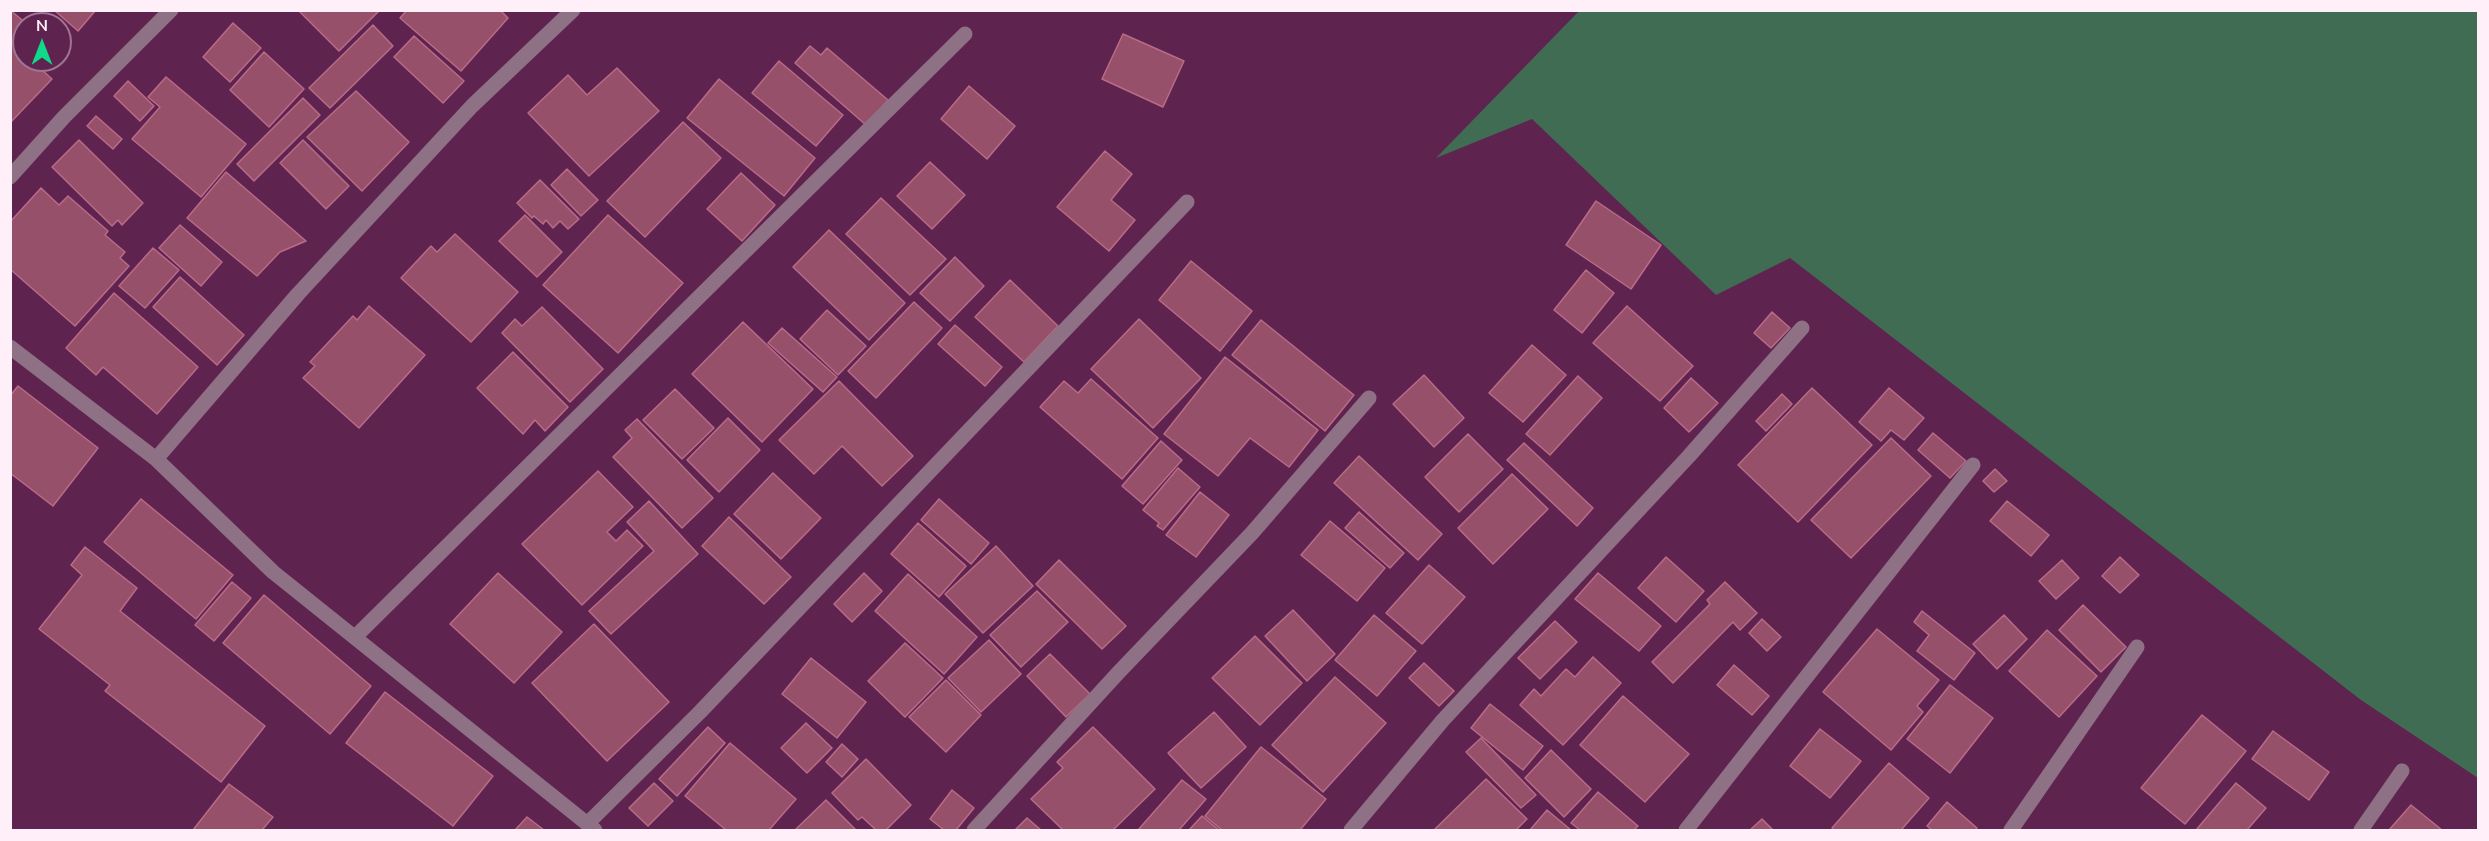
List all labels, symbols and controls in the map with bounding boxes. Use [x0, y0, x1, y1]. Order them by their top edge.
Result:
north arrow [12, 12, 72, 72]
text: N [36, 15, 48, 37]

